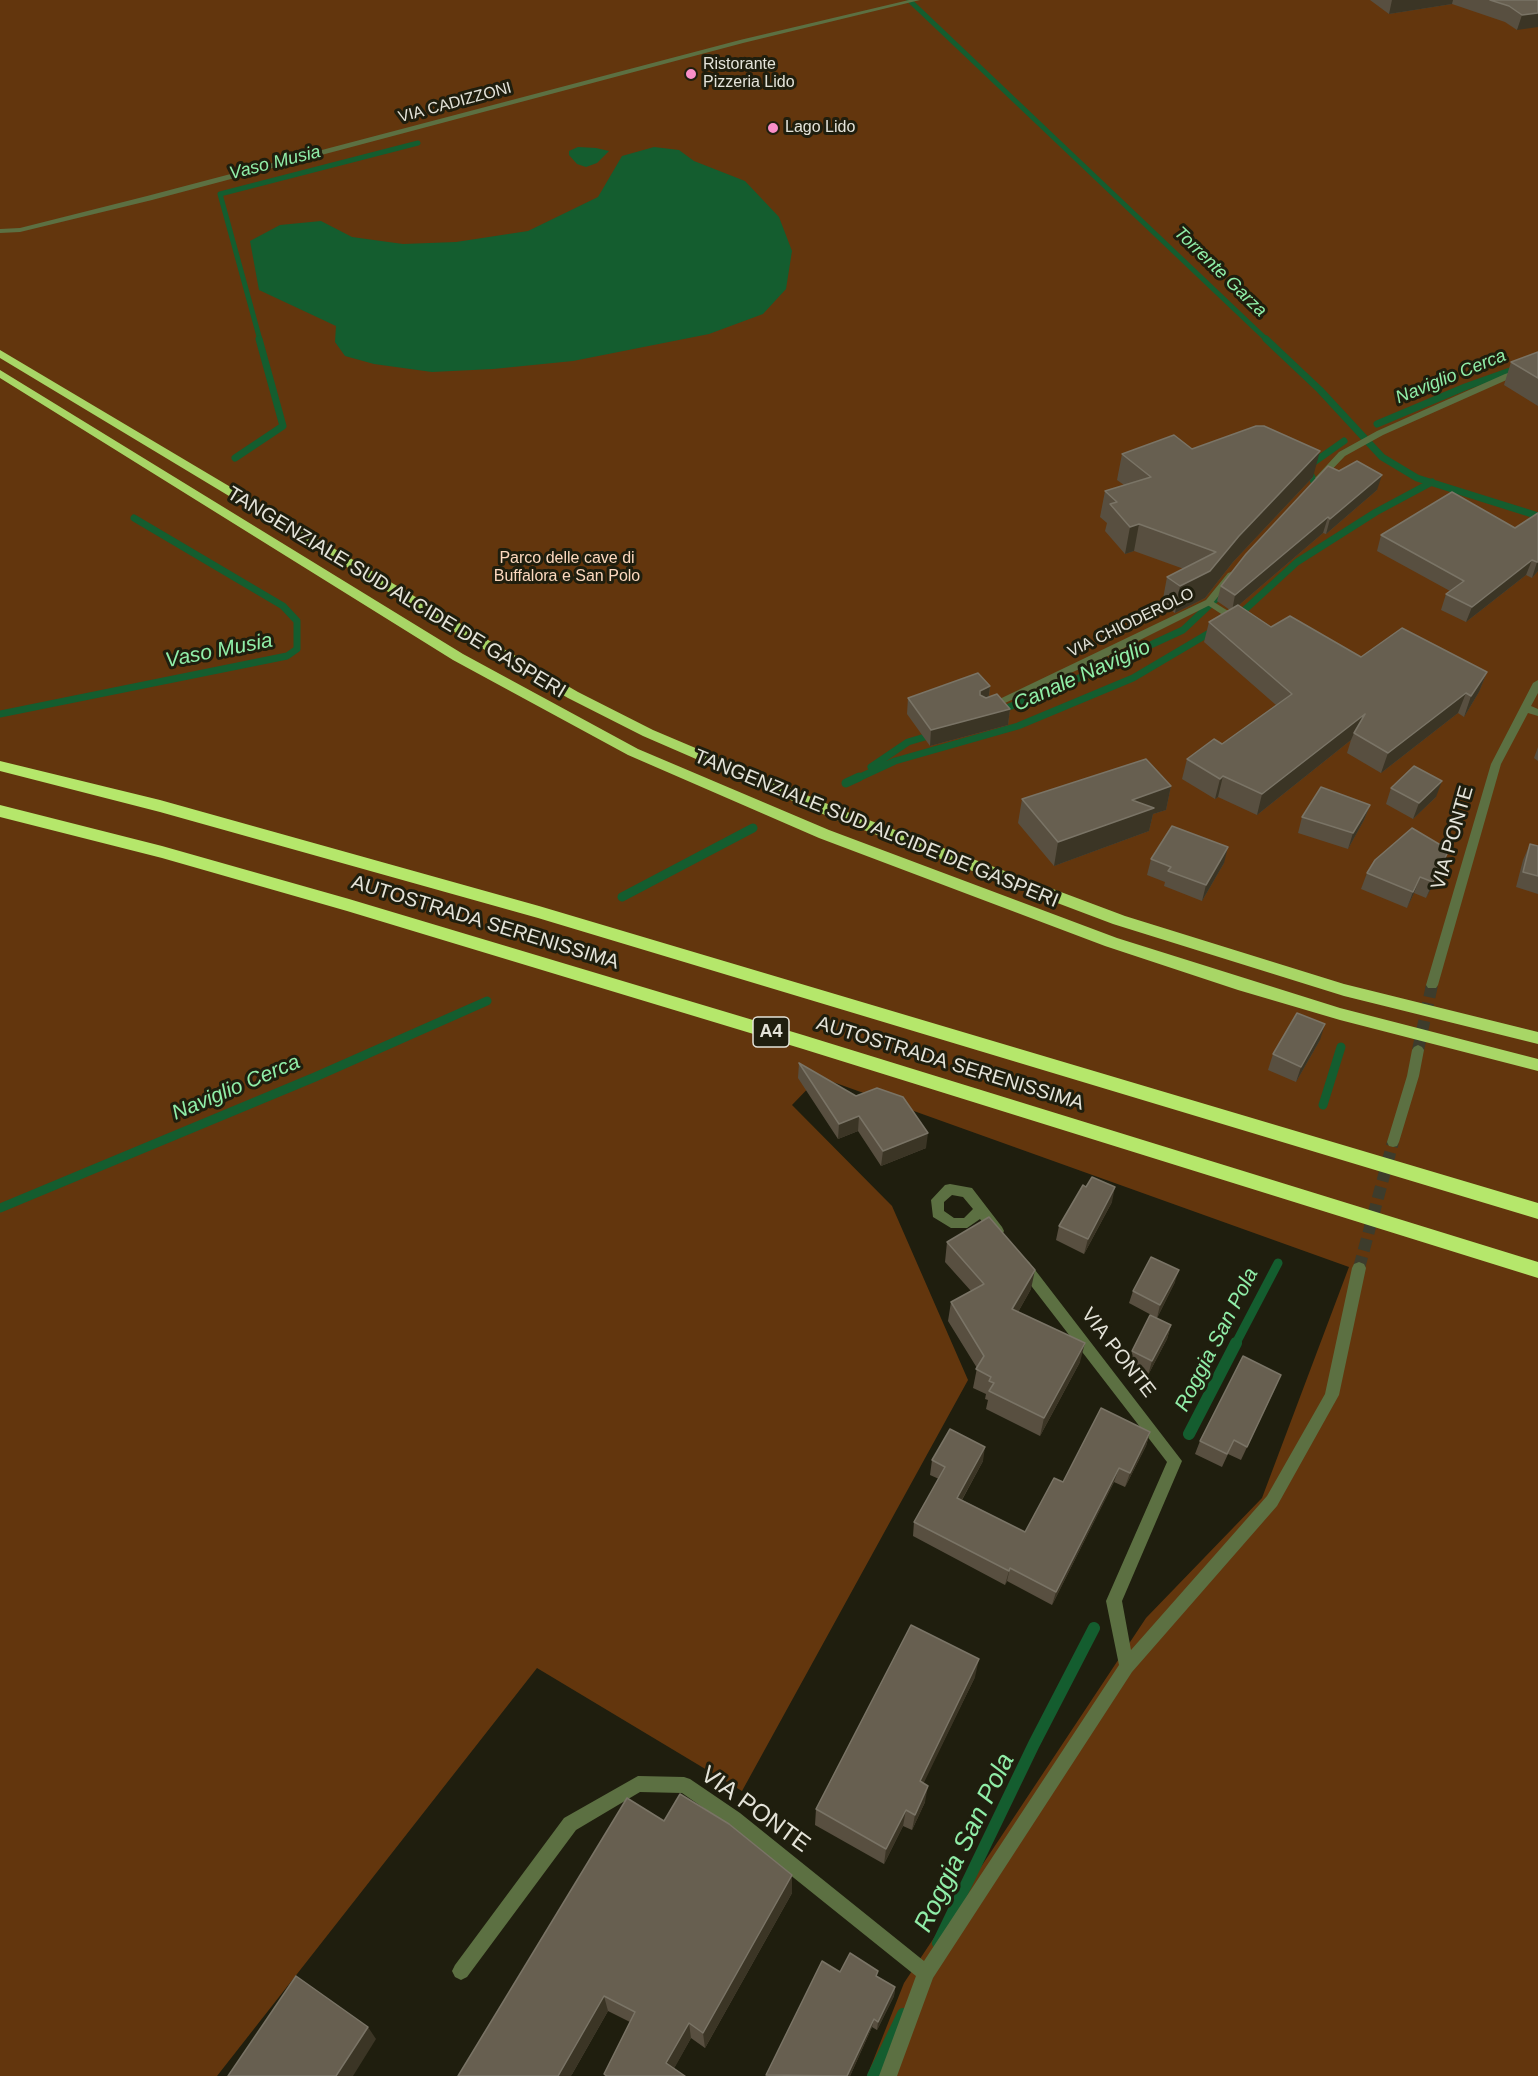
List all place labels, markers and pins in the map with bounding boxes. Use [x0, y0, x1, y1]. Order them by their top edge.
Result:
place label: Ristorante Pizzeria Lido [703, 55, 795, 93]
marker: Ristorante Pizzeria Lido [684, 67, 698, 81]
place label: Lago Lido [785, 118, 855, 138]
marker: Lago Lido [766, 121, 780, 135]

